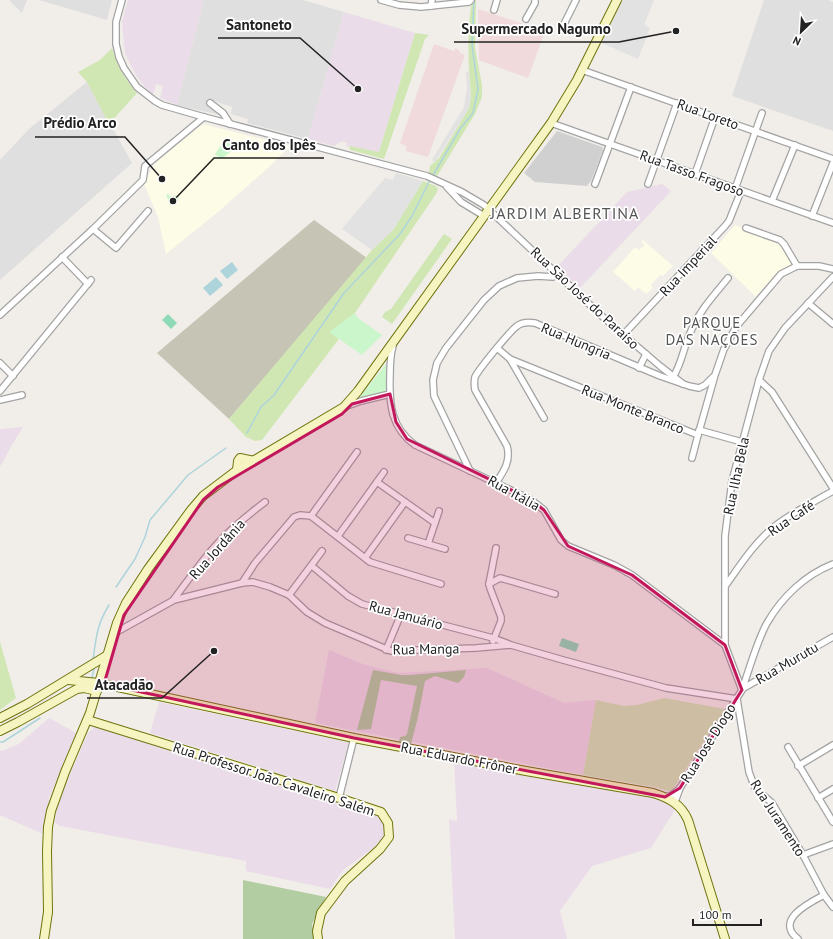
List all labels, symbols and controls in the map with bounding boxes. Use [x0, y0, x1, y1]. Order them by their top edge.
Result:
callout: Santoneto [218, 11, 300, 38]
north arrow [781, 12, 821, 52]
text: Santoneto [226, 15, 292, 34]
callout: Supermercado Nagumo [454, 15, 619, 42]
text: Supermercado Nagumo [461, 19, 611, 38]
text: N [791, 33, 803, 49]
street label: Rua Loreto [675, 95, 741, 133]
callout: Prédio Arco [35, 110, 125, 137]
text: Prédio Arco [43, 113, 117, 132]
callout: Canto dos Ipês [214, 131, 324, 158]
text: Canto dos Ipês [222, 135, 316, 154]
street label: Rua Tasso Fragoso [637, 146, 747, 200]
district label: JARDIM ALBERTINA [490, 203, 639, 223]
street label: Rua Imperial [655, 232, 721, 300]
street label: Rua São José do Paraíso [527, 243, 643, 353]
district label: PARQUE DAS NAÇÕES [665, 313, 759, 349]
street label: Rua Hungria [538, 318, 614, 364]
street label: Rua Monte Branco [579, 380, 687, 438]
street label: Rua Ilha Bela [719, 435, 753, 517]
street label: Rua Itália [485, 471, 543, 515]
street label: Rua Café [764, 496, 818, 540]
street label: Rua Jordânia [185, 515, 249, 583]
street label: Rua Januário [367, 597, 445, 633]
street label: Rua Murutu [752, 638, 822, 688]
street label: Rua Manga [393, 639, 459, 659]
callout: Atacadão [87, 671, 162, 698]
text: Atacadão [95, 675, 153, 694]
street label: Rua José Diogo [676, 700, 740, 786]
street label: Rua Professor João Cavaleiro Salém [171, 738, 377, 820]
street label: Rua Eduardo Frôner [399, 738, 519, 778]
street label: Rua Juramento [746, 776, 810, 860]
scale bar [693, 901, 761, 927]
text: 100 m [699, 907, 732, 922]

